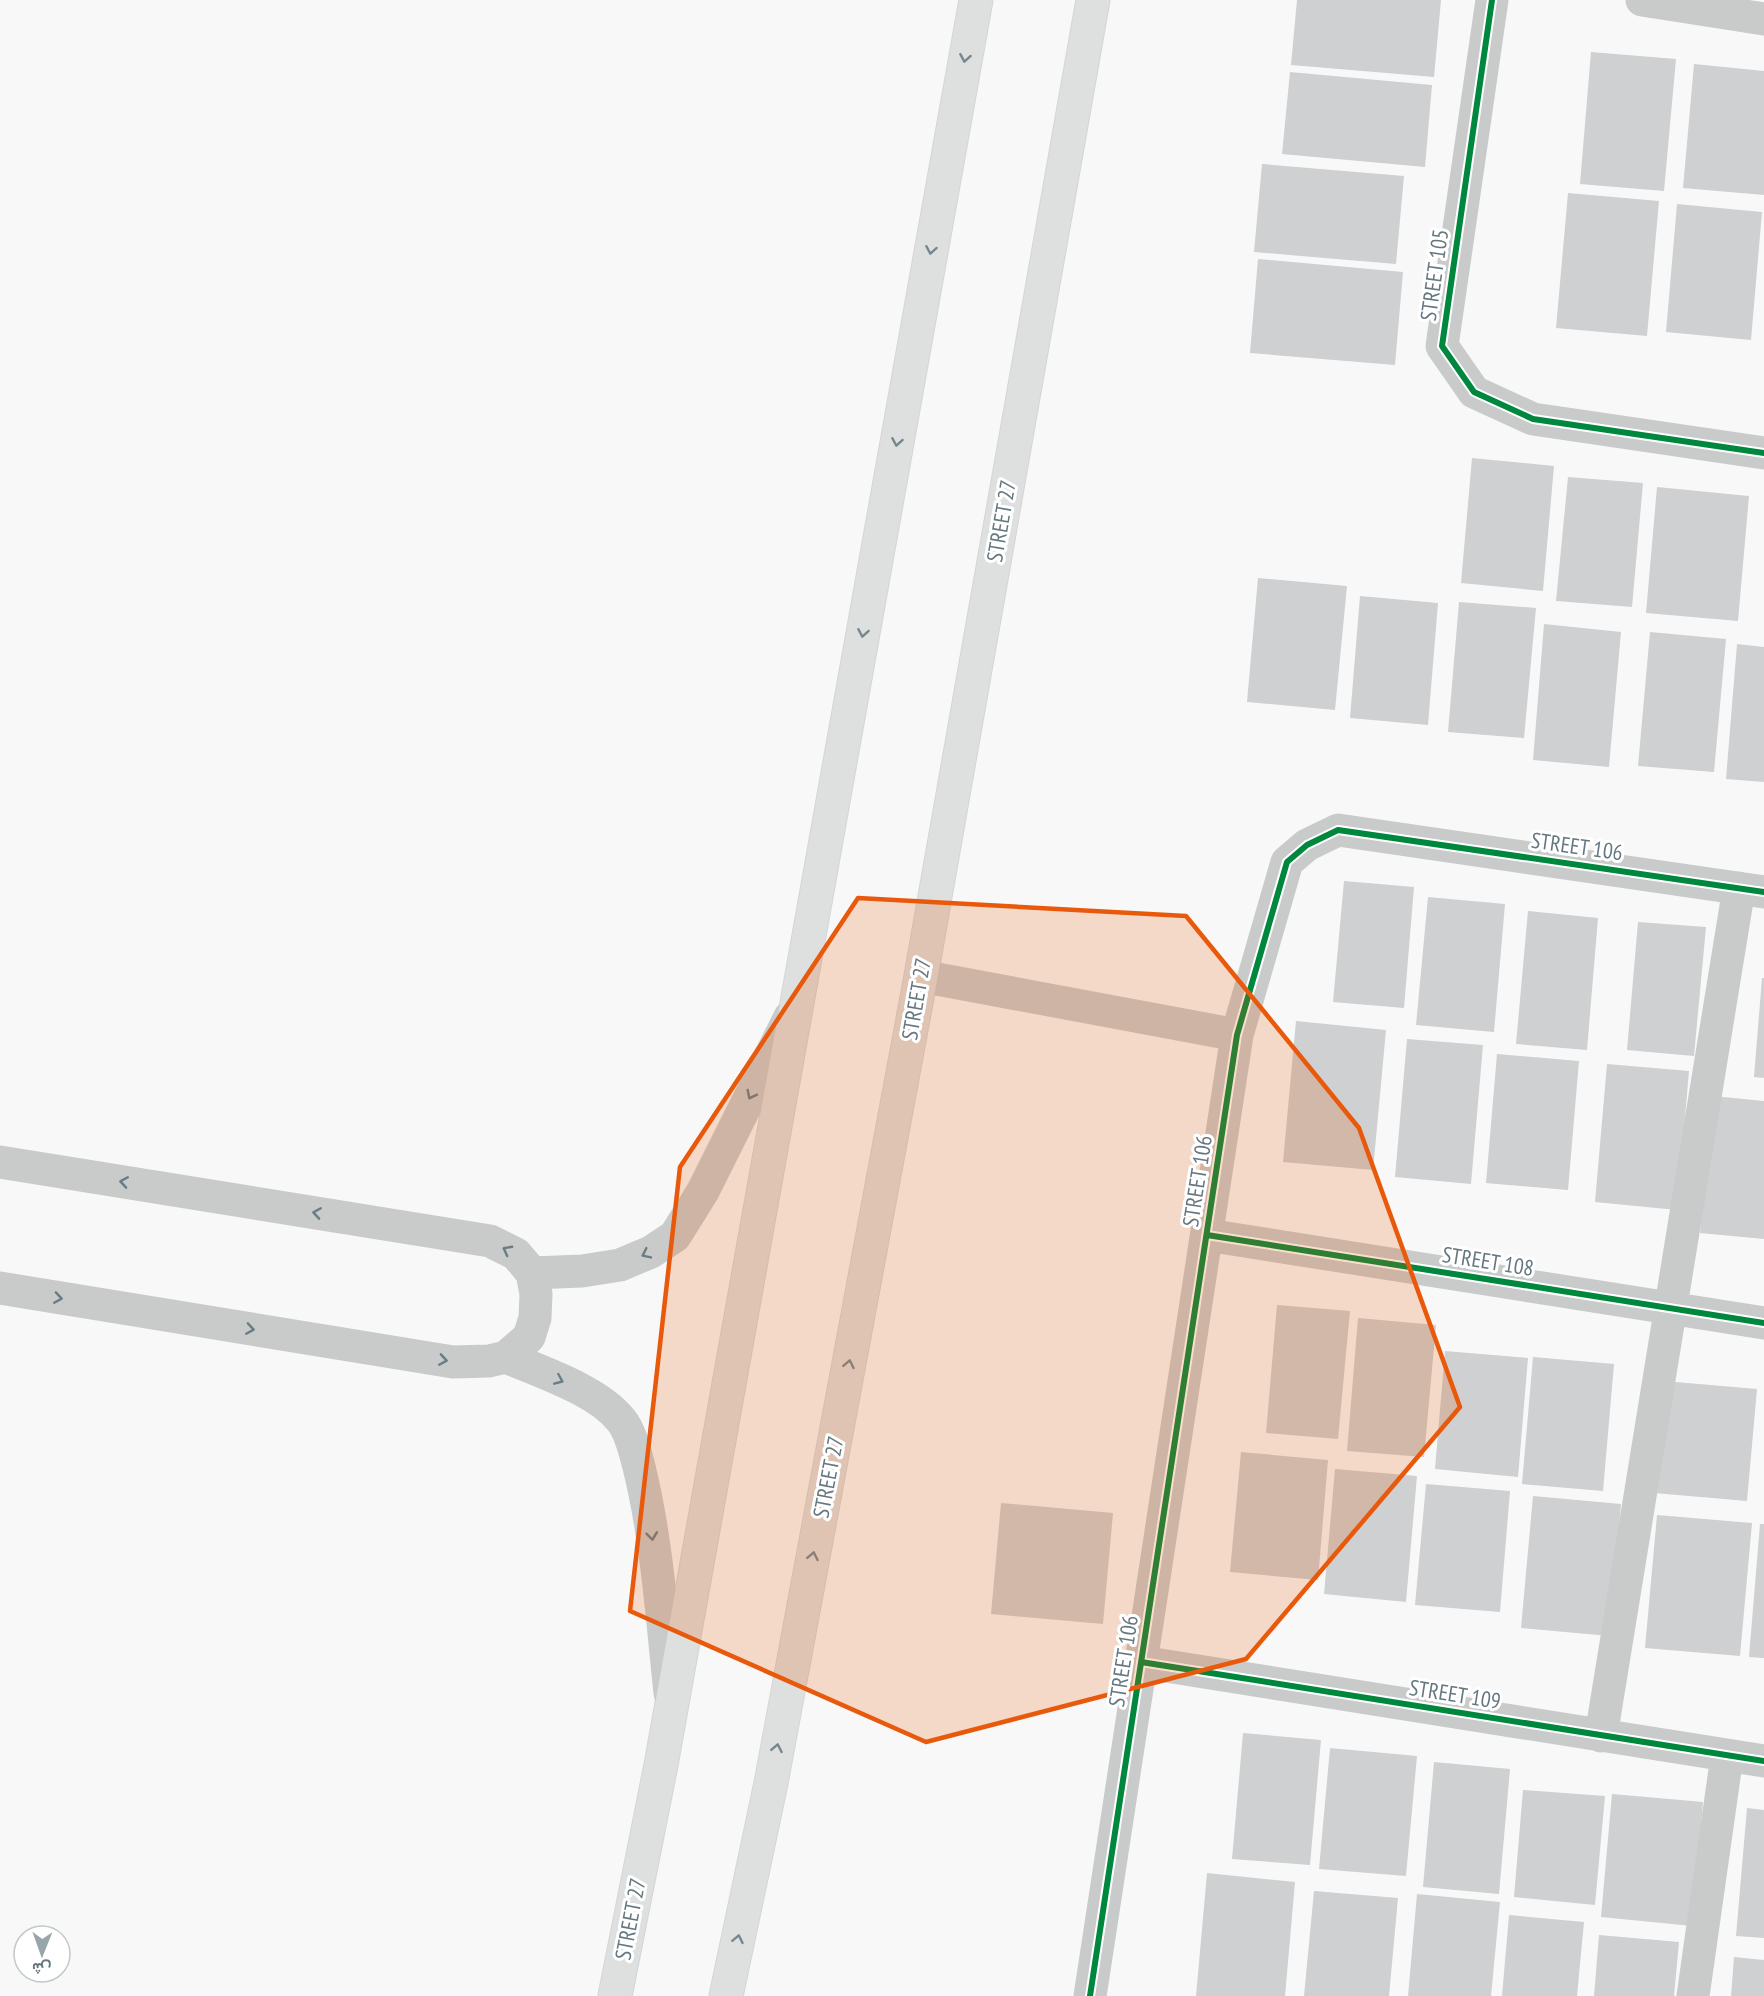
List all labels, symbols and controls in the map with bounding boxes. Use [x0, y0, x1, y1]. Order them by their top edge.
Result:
one-way arrow [959, 52, 972, 62]
street label: STREET 105 [1414, 227, 1454, 323]
one-way arrow [925, 244, 938, 254]
one-way arrow [891, 436, 904, 446]
street label: STREET 27 [980, 478, 1022, 564]
one-way arrow [857, 629, 869, 638]
street label: STREET 106 [1529, 826, 1625, 866]
street label: STREET 27 [895, 956, 937, 1042]
one-way arrow [747, 1088, 759, 1099]
street label: STREET 106 [1176, 1133, 1218, 1229]
one-way arrow [120, 1176, 130, 1189]
one-way arrow [312, 1208, 322, 1220]
street label: STREET 108 [1440, 1240, 1536, 1282]
one-way arrow [503, 1246, 514, 1257]
one-way arrow [641, 1246, 652, 1258]
one-way arrow [53, 1291, 62, 1303]
one-way arrow [245, 1322, 255, 1335]
one-way arrow [437, 1353, 447, 1366]
one-way arrow [842, 1360, 855, 1370]
one-way arrow [553, 1373, 564, 1385]
street label: STREET 27 [806, 1434, 850, 1520]
one-way arrow [645, 1531, 658, 1540]
one-way arrow [806, 1551, 819, 1561]
street label: STREET 106 [1102, 1613, 1144, 1709]
street label: STREET 109 [1407, 1673, 1503, 1715]
one-way arrow [770, 1743, 783, 1753]
street label: STREET 27 [608, 1876, 652, 1962]
north arrow [12, 1924, 72, 1984]
one-way arrow [731, 1934, 744, 1944]
text: ش [32, 1959, 52, 1979]

